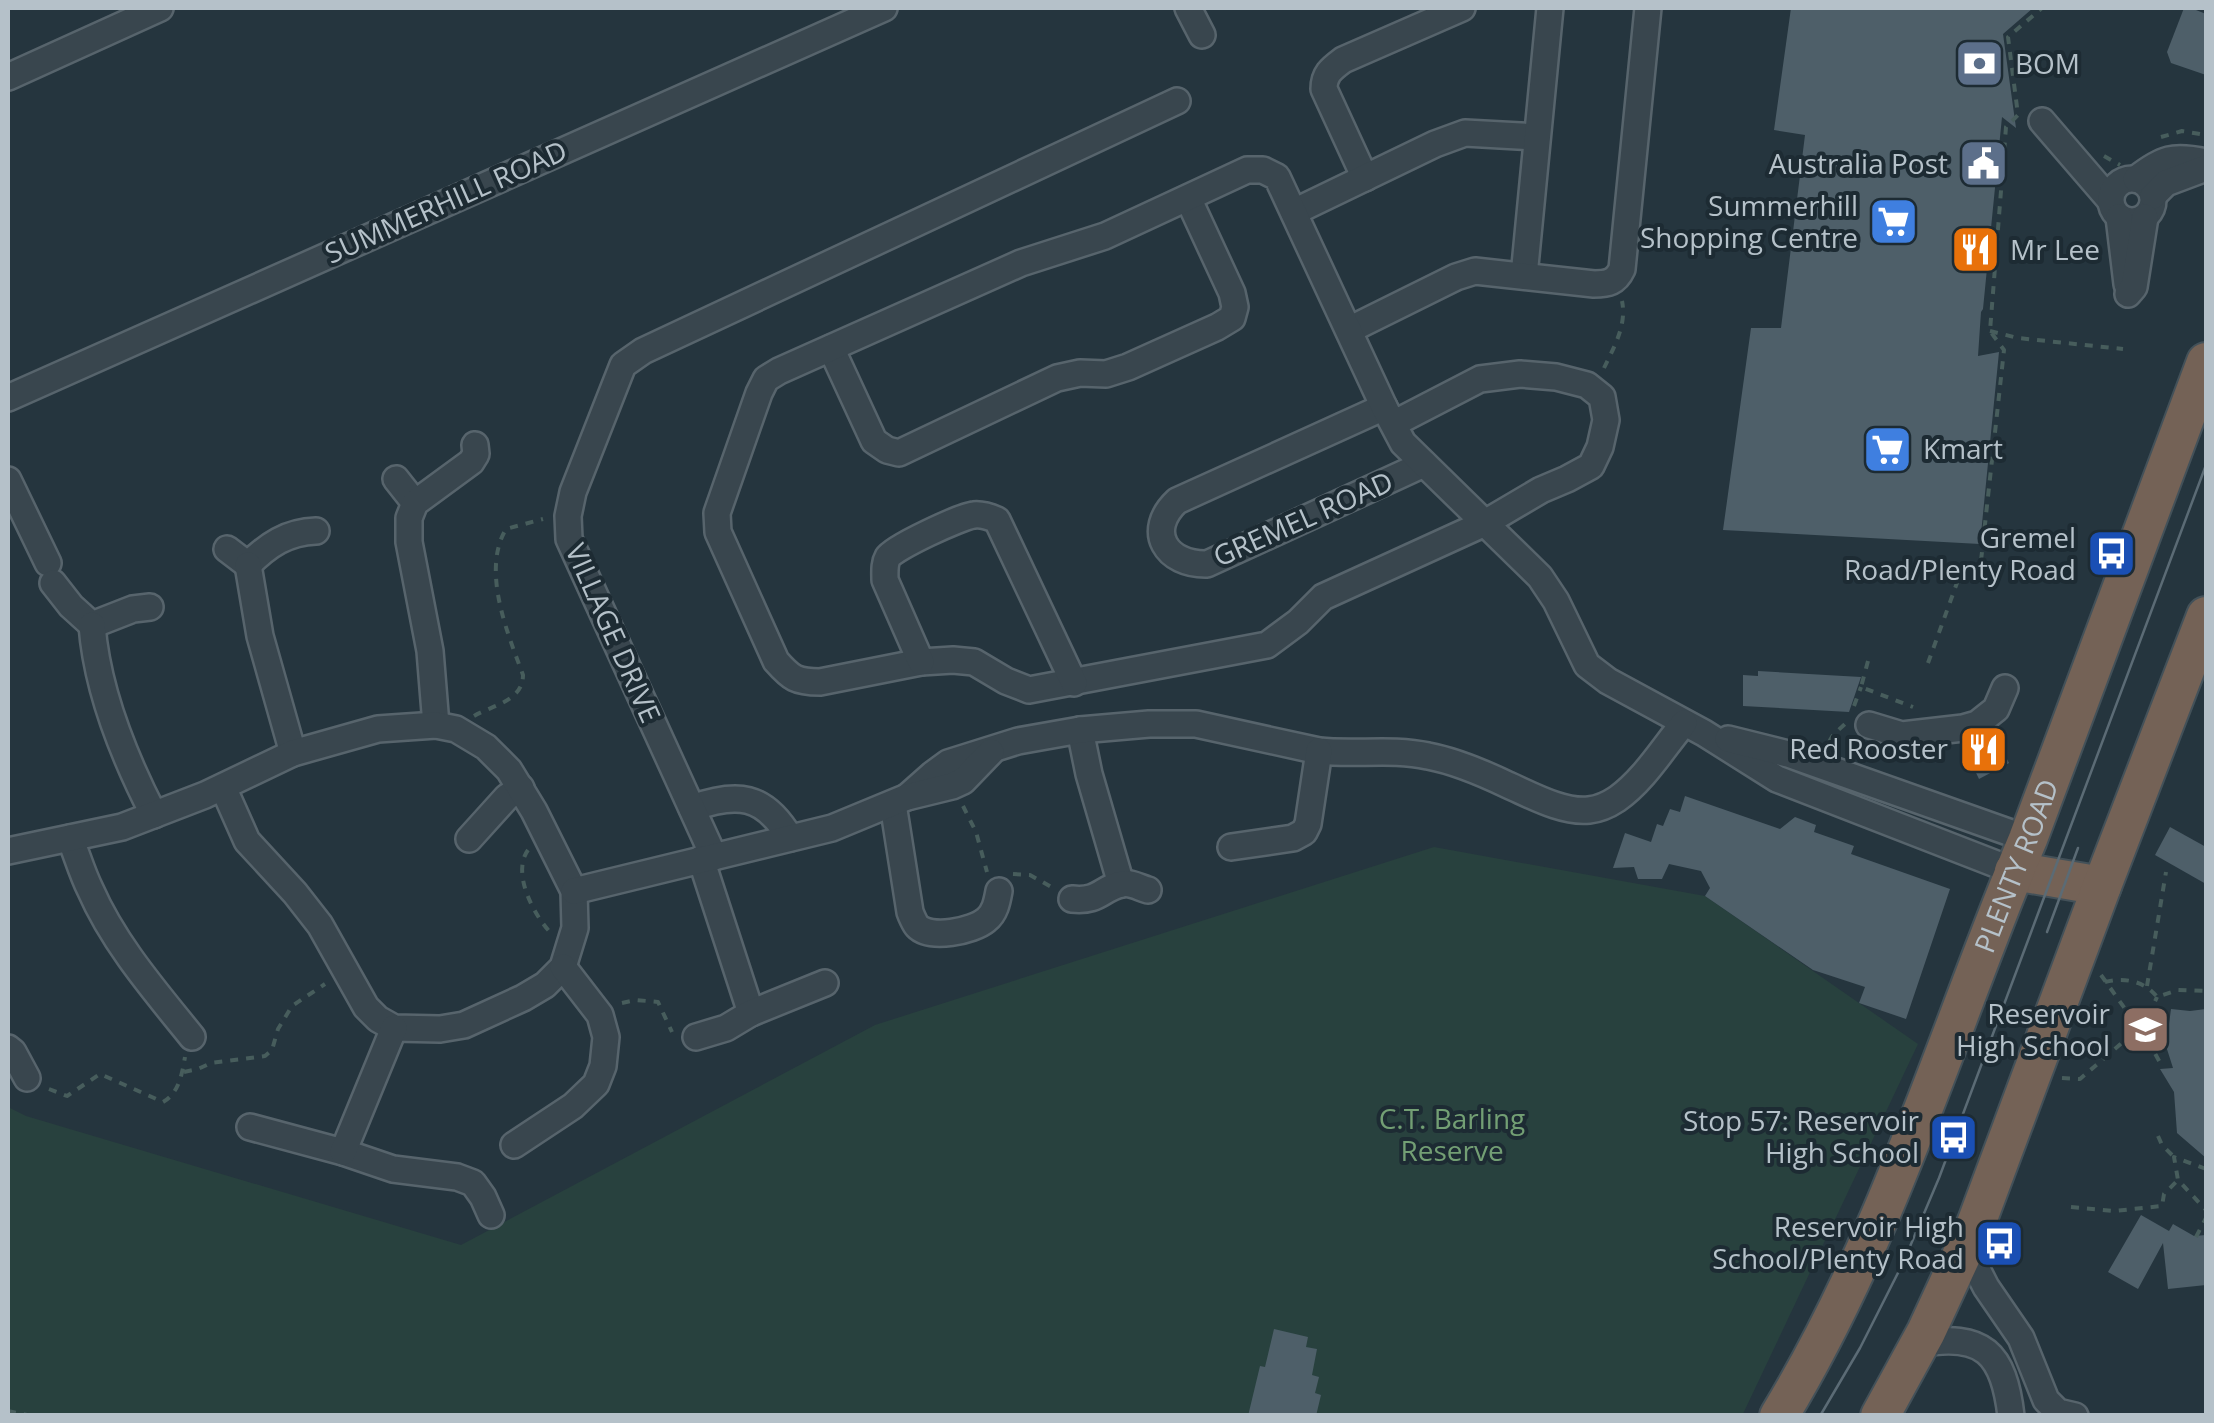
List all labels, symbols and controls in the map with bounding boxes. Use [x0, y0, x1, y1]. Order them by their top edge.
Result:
bank icon: BOM [1954, 38, 2006, 90]
place label: BOM [2015, 44, 2080, 82]
street label: SUMMERHILL ROAD [319, 131, 573, 272]
public building icon: Australia Post [1957, 138, 2009, 190]
place label: Australia Post [1769, 144, 1948, 182]
place label: Summerhill Shopping Centre [1640, 186, 1858, 256]
supermarket icon: Summerhill Shopping Centre [1867, 196, 1919, 248]
restaurant icon: Mr Lee [1949, 224, 2001, 276]
place label: Mr Lee [2010, 230, 2100, 268]
supermarket icon: Kmart [1862, 423, 1914, 475]
place label: Kmart [1923, 429, 2003, 467]
street label: GREMEL ROAD [1207, 461, 1398, 575]
place label: Gremel Road/Plenty Road [1844, 518, 2076, 588]
bus stop icon: Gremel Road/Plenty Road [2085, 528, 2137, 580]
street label: VILLAGE DRIVE [557, 537, 670, 728]
restaurant icon: Red Rooster [1957, 723, 2009, 775]
place label: Red Rooster [1789, 729, 1949, 767]
street label: PLENTY ROAD [1965, 773, 2067, 958]
place label: Reservoir High School [1956, 994, 2111, 1064]
school or university icon: Reservoir High School [2119, 1004, 2171, 1056]
park label: C.T. Barling Reserve [1379, 1099, 1525, 1169]
place label: Stop 57: Reservoir High School [1683, 1101, 1920, 1171]
bus stop icon: Stop 57: Reservoir High School [1928, 1111, 1980, 1163]
place label: Reservoir High School/Plenty Road [1712, 1207, 1964, 1277]
bus stop icon: Reservoir High School/Plenty Road [1973, 1217, 2025, 1269]

